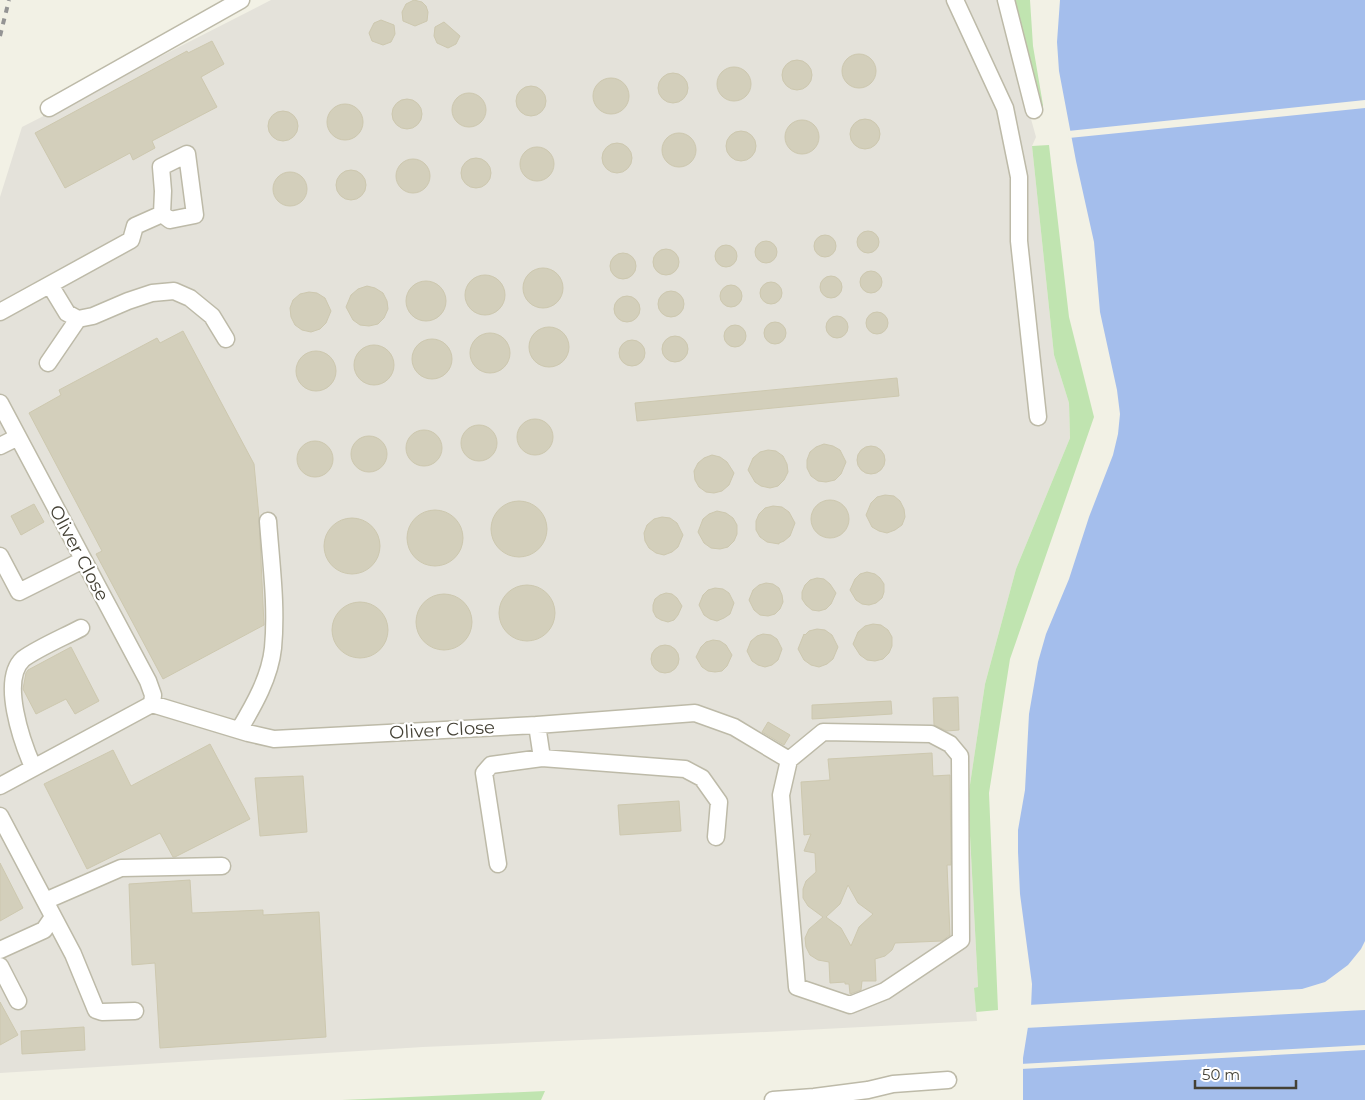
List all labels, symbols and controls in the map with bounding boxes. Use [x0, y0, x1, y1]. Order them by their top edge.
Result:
street label: Oliver Close [44, 501, 114, 605]
street label: Oliver Close [389, 716, 495, 744]
scale bar [1195, 1058, 1296, 1090]
text: 50 m [1202, 1065, 1240, 1084]

